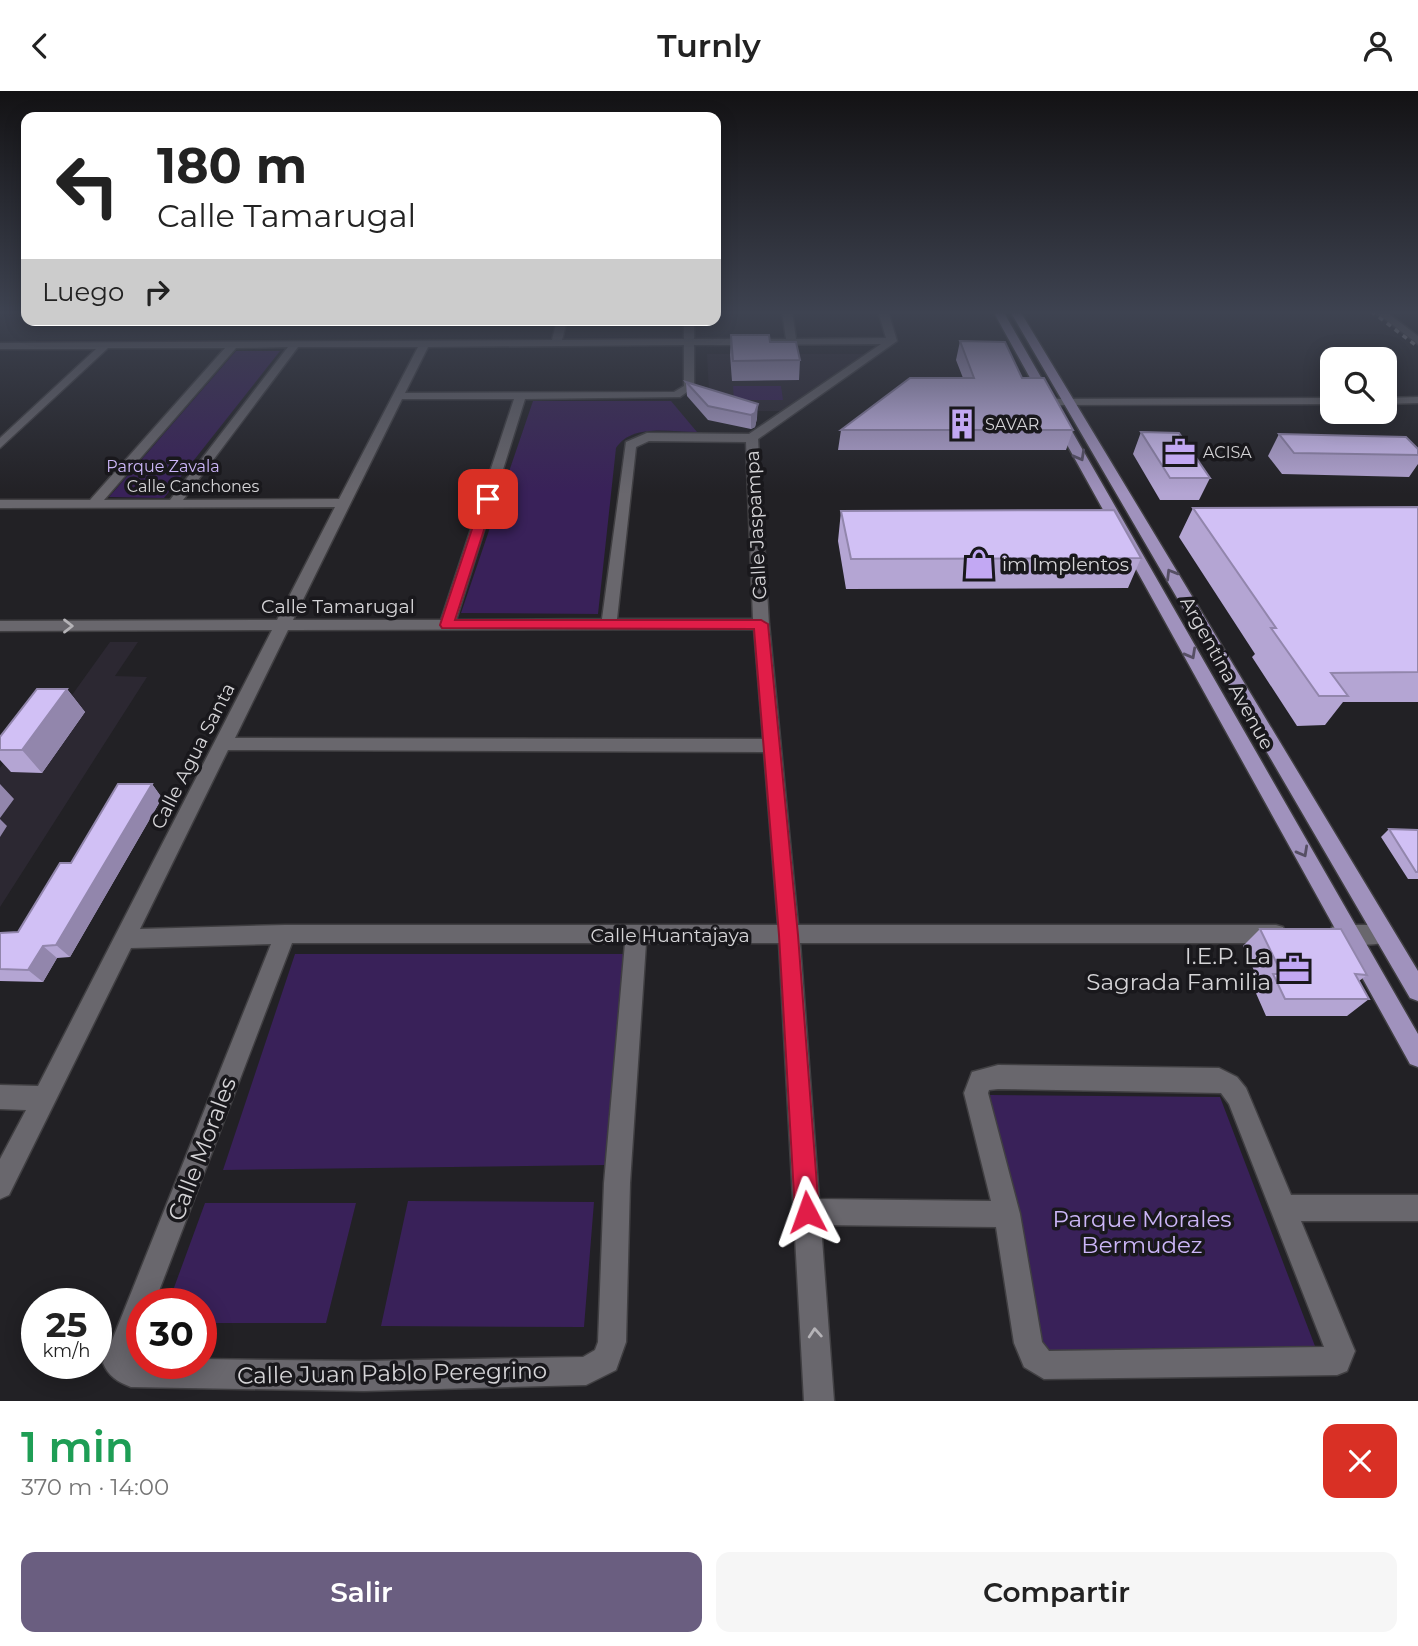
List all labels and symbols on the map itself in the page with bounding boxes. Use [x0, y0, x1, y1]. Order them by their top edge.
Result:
building icon: SAVAR [945, 407, 979, 441]
place label: SAVAR [985, 415, 1039, 434]
office icon: ACISA [1163, 435, 1197, 469]
place label: ACISA [1203, 443, 1252, 462]
one-way arrow [1072, 449, 1085, 461]
street label: Calle Jaspampa [741, 450, 771, 600]
park label: Parque Zavala [106, 457, 220, 476]
pin [458, 469, 518, 529]
street label: Calle Canchones [127, 477, 260, 496]
shop icon: im Implentos [962, 547, 996, 581]
place label: im Implentos [1002, 553, 1129, 576]
one-way arrow [1166, 569, 1179, 582]
street label: Argentina Avenue [1175, 592, 1279, 754]
street label: Calle Tamarugal [261, 595, 415, 618]
one-way arrow [63, 618, 74, 633]
one-way arrow [1183, 647, 1196, 660]
street label: Calle Agua Santa [146, 679, 240, 833]
one-way arrow [1295, 845, 1308, 858]
street label: Calle Huantajaya [590, 924, 750, 947]
place label: I.E.P. La Sagrada Familia [1086, 942, 1271, 996]
office icon: I.E.P. La Sagrada Familia [1277, 952, 1311, 986]
street label: Calle Morales [162, 1073, 242, 1225]
position arrow [770, 1175, 844, 1249]
park label: Parque Morales Bermudez [1052, 1205, 1232, 1259]
speed limit sign: 30 [126, 1288, 217, 1379]
one-way arrow [808, 1327, 823, 1338]
street label: Calle Juan Pablo Peregrino [237, 1356, 547, 1390]

